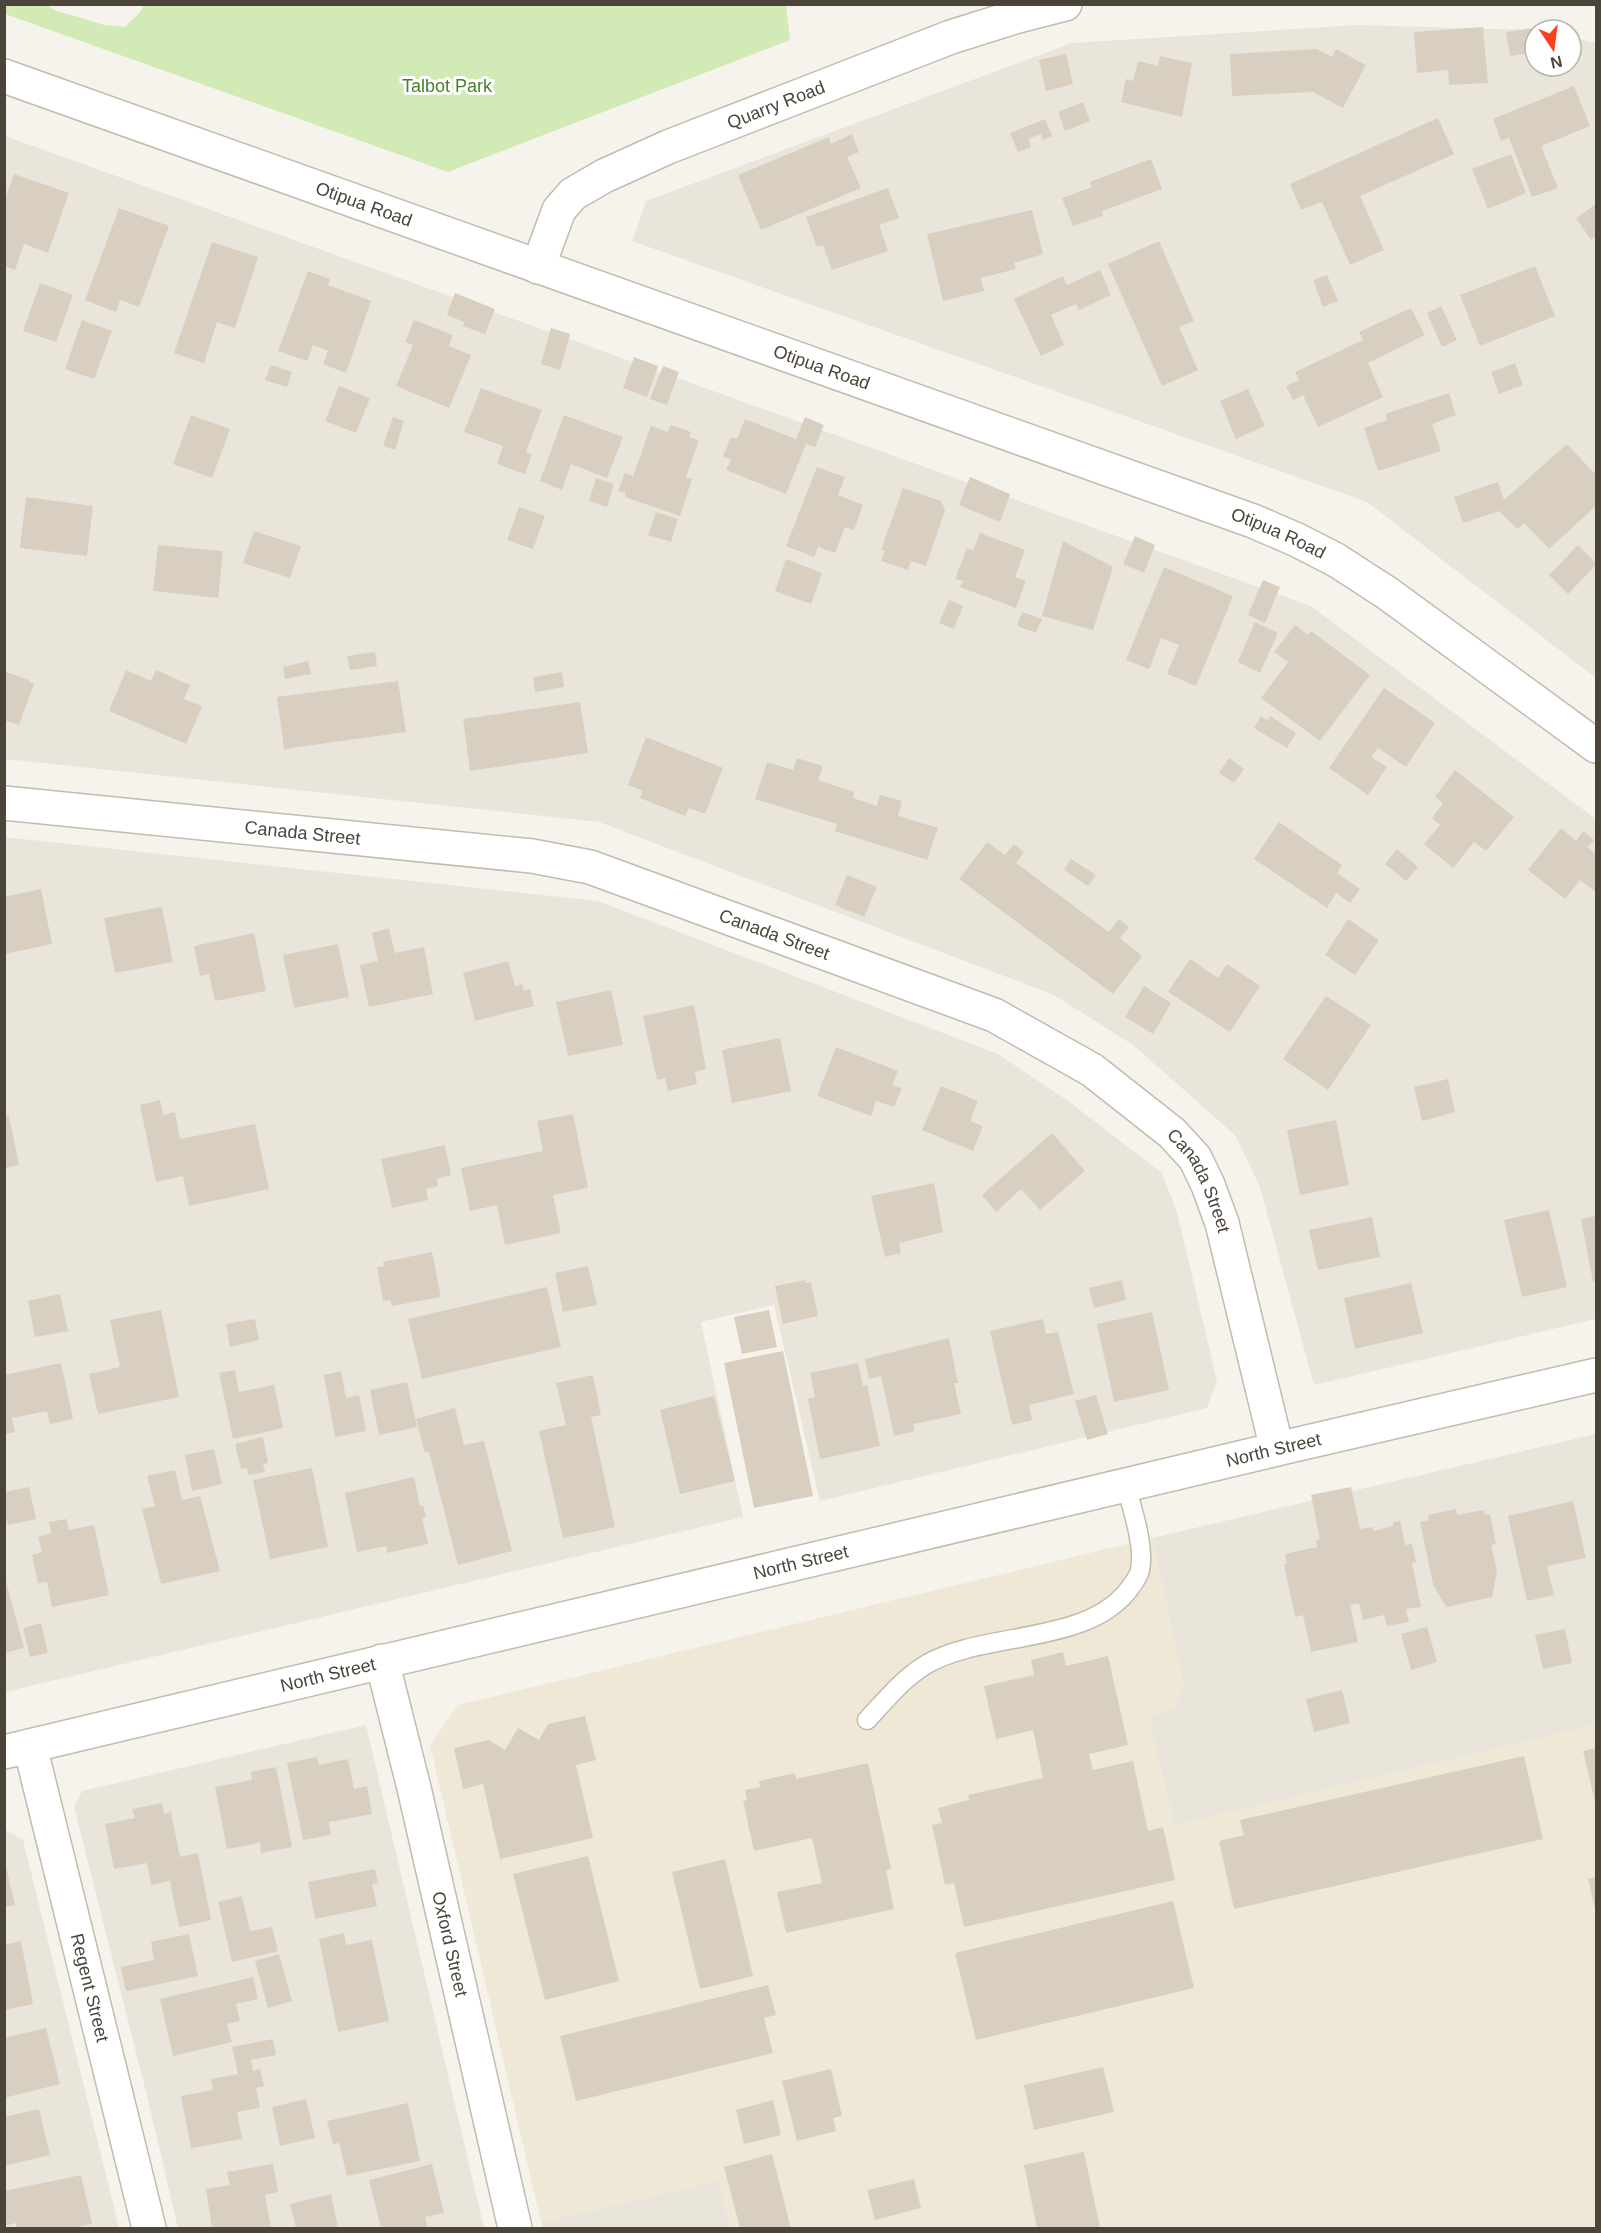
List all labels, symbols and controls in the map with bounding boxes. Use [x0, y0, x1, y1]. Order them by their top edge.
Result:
north arrow [1523, 18, 1583, 78]
text: N [1549, 53, 1564, 72]
park label: Talbot Park [402, 76, 493, 96]
street label: Quarry Road [724, 77, 828, 133]
street label: Otipua Road [313, 178, 415, 231]
street label: Otipua Road [771, 341, 873, 394]
street label: Otipua Road [1228, 504, 1329, 563]
street label: Canada Street [244, 817, 361, 849]
street label: Canada Street [716, 905, 832, 964]
street label: Canada Street [1163, 1125, 1234, 1235]
street label: North Street [1224, 1429, 1323, 1471]
street label: North Street [751, 1541, 850, 1583]
street label: North Street [278, 1654, 378, 1696]
street label: Oxford Street [428, 1890, 472, 1998]
street label: Regent Street [67, 1931, 113, 2044]

